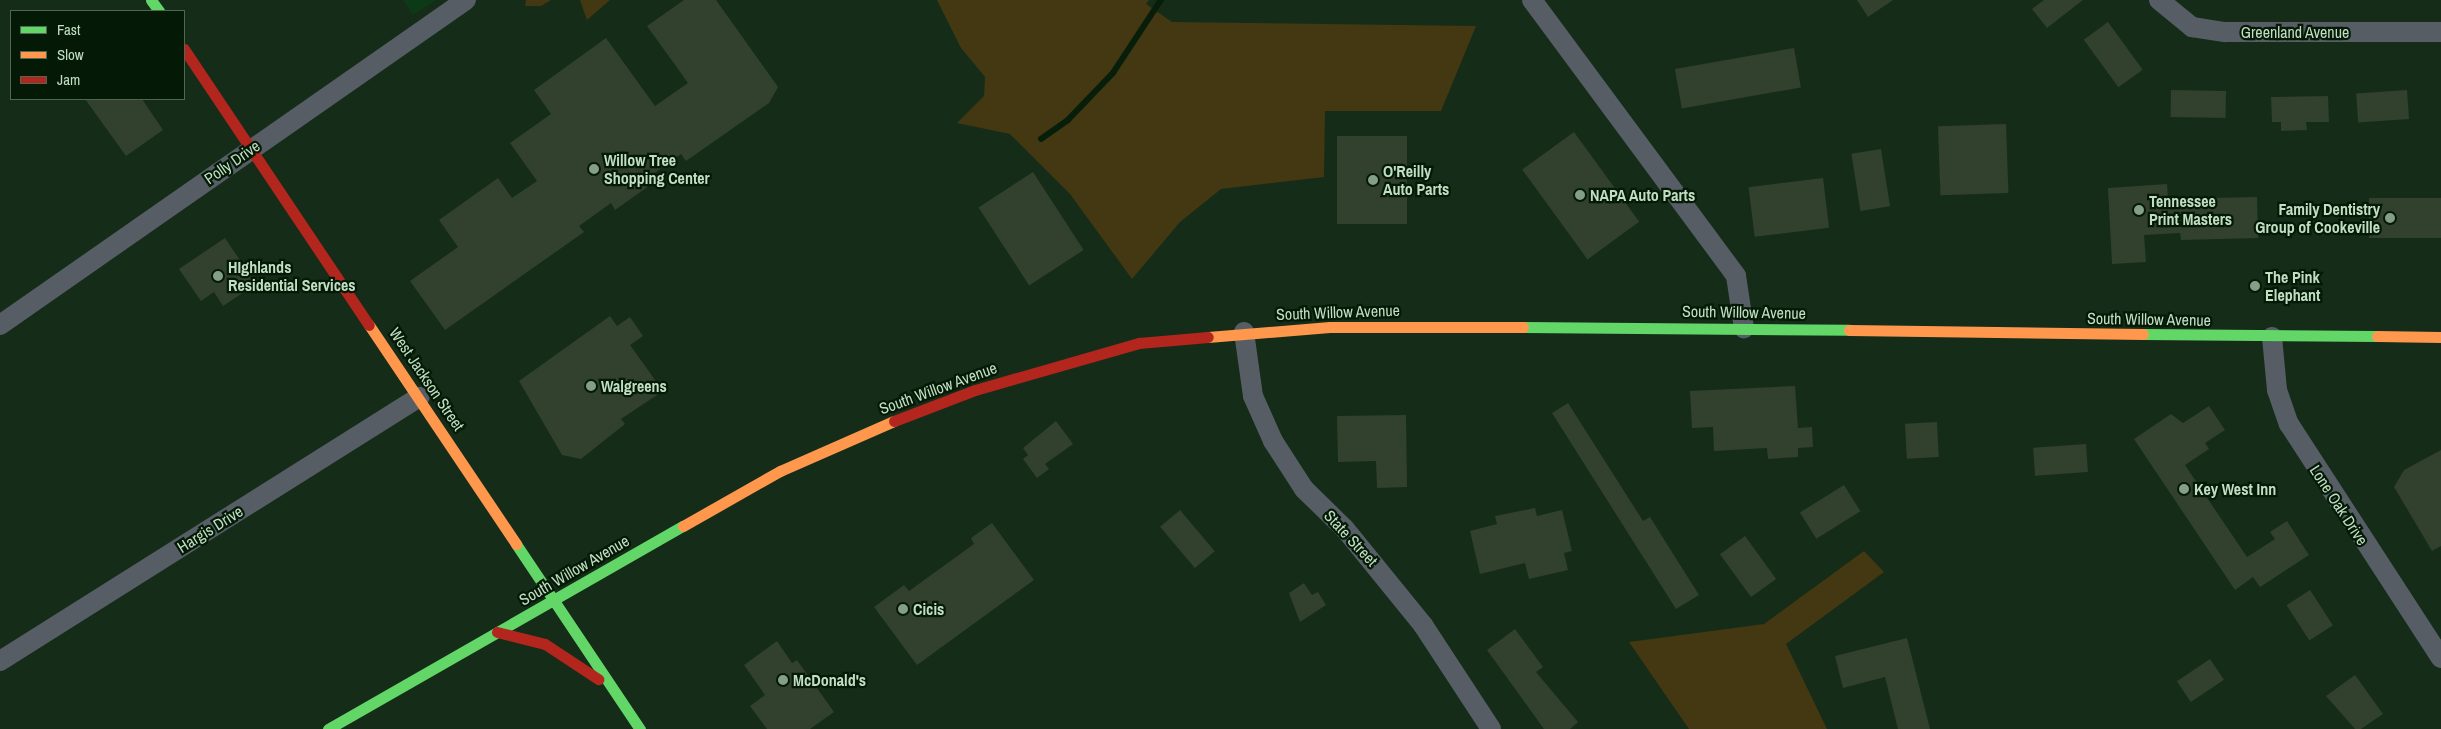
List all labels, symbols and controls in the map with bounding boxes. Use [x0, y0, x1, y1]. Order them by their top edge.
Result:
legend [10, 10, 185, 100]
text: Fast [57, 19, 80, 40]
street label: Greenland Avenue [2240, 22, 2350, 42]
text: Slow [57, 44, 84, 65]
text: Jam [57, 69, 80, 90]
street label: Polly Drive [201, 136, 263, 188]
place label: Willow Tree Shopping Center [604, 150, 710, 188]
place label: O'Reilly Auto Parts [1383, 161, 1449, 199]
marker: Willow Tree Shopping Center [588, 163, 600, 175]
marker: O'Reilly Auto Parts [1367, 174, 1379, 186]
place label: NAPA Auto Parts [1590, 185, 1696, 205]
marker: NAPA Auto Parts [1574, 189, 1586, 201]
place label: Tennessee Print Masters [2149, 191, 2232, 229]
place label: Family Dentistry Group of Cookeville [2255, 199, 2380, 237]
marker: Tennessee Print Masters [2133, 204, 2145, 216]
marker: Family Dentistry Group of Cookeville [2384, 212, 2396, 224]
place label: HIghlands Residential Services [228, 257, 356, 295]
place label: The Pink Elephant [2265, 267, 2320, 305]
marker: HIghlands Residential Services [212, 270, 224, 282]
marker: The Pink Elephant [2249, 280, 2261, 292]
street label: South Willow Avenue [1275, 300, 1401, 324]
street label: South Willow Avenue [1682, 301, 1806, 323]
street label: South Willow Avenue [2087, 308, 2211, 330]
street label: West Jackson Street [385, 324, 469, 434]
street label: South Willow Avenue [876, 358, 1000, 418]
place label: Walgreens [601, 376, 667, 396]
marker: Walgreens [585, 380, 597, 392]
street label: Lone Oak Drive [2306, 461, 2372, 549]
place label: Key West Inn [2194, 479, 2276, 499]
marker: Key West Inn [2178, 483, 2190, 495]
street label: Hargis Drive [174, 501, 246, 557]
street label: State Street [1320, 506, 1382, 570]
street label: South Willow Avenue [515, 531, 633, 609]
place label: Cicis [913, 599, 944, 619]
marker: Cicis [897, 603, 909, 615]
place label: McDonald's [793, 670, 866, 690]
marker: McDonald's [777, 674, 789, 686]

